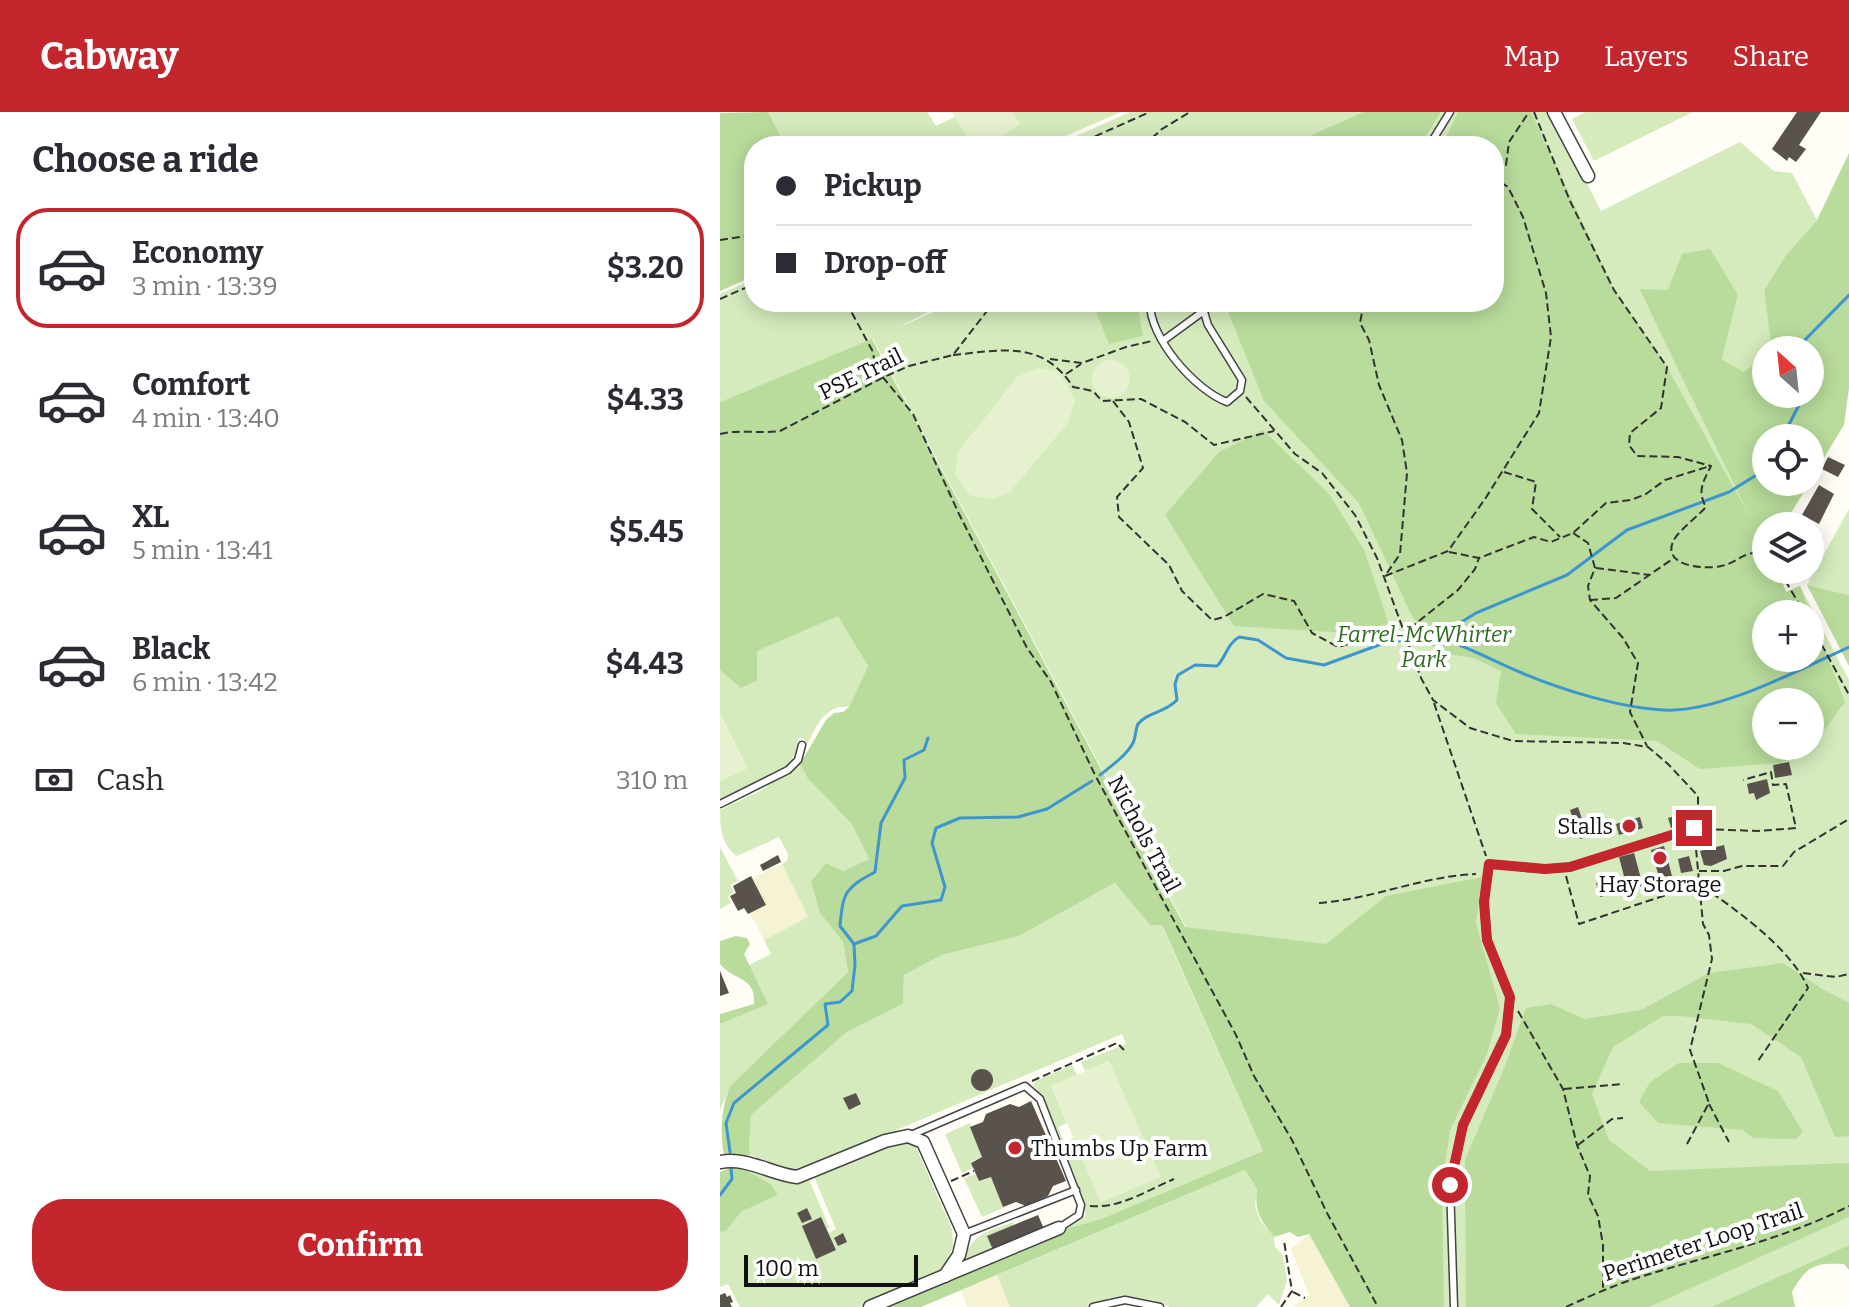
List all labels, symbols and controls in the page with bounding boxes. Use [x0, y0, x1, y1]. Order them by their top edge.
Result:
text: Cabway [40, 33, 179, 79]
text: Map [1503, 40, 1560, 73]
text: Layers [1604, 40, 1688, 73]
text: Share [1732, 40, 1809, 73]
text: Choose a ride [32, 138, 259, 182]
text: Pickup [824, 168, 922, 204]
icon: car [36, 232, 108, 304]
text: Economy [132, 235, 263, 271]
text: Drop-off [824, 245, 946, 281]
text: $3.20 [607, 250, 684, 286]
text: 3 min · 13:39 [132, 271, 278, 302]
north arrow [1752, 336, 1824, 408]
map controls [1752, 336, 1824, 760]
street label: PSE Trail [815, 342, 907, 406]
icon: car [36, 364, 108, 436]
text: Comfort [132, 367, 250, 403]
text: $4.33 [606, 382, 684, 418]
text: 4 min · 13:40 [132, 403, 280, 434]
button: locate [1752, 424, 1824, 496]
icon: car [36, 496, 108, 568]
text: XL [132, 499, 169, 535]
button: layers [1752, 512, 1824, 584]
text: $5.45 [609, 514, 684, 550]
text: 5 min · 13:41 [132, 535, 273, 566]
button: + [1752, 600, 1824, 672]
park label: Farrel-McWhirter Park [1337, 621, 1512, 673]
icon: car [36, 628, 108, 700]
text: Black [132, 631, 210, 667]
text: $4.43 [606, 646, 684, 682]
text: 6 min · 13:42 [132, 667, 278, 698]
button: − [1752, 688, 1824, 760]
icon: cash [32, 758, 76, 802]
text: Cash [96, 762, 164, 798]
text: 310 m [616, 765, 688, 796]
street label: Nichols Trail [1102, 771, 1186, 897]
route end [1676, 810, 1712, 846]
place label: Stalls [1557, 813, 1613, 840]
marker: Stalls [1620, 817, 1638, 835]
marker: Hay Storage [1651, 849, 1669, 867]
place label: Hay Storage [1599, 871, 1721, 898]
place label: Thumbs Up Farm [1031, 1135, 1208, 1162]
marker: Thumbs Up Farm [1006, 1139, 1024, 1157]
route start [1432, 1167, 1468, 1203]
street label: Perimeter Loop Trail [1600, 1197, 1806, 1287]
button: Confirm [32, 1199, 688, 1291]
scale bar [744, 1251, 918, 1287]
text: 100 m [756, 1255, 819, 1282]

